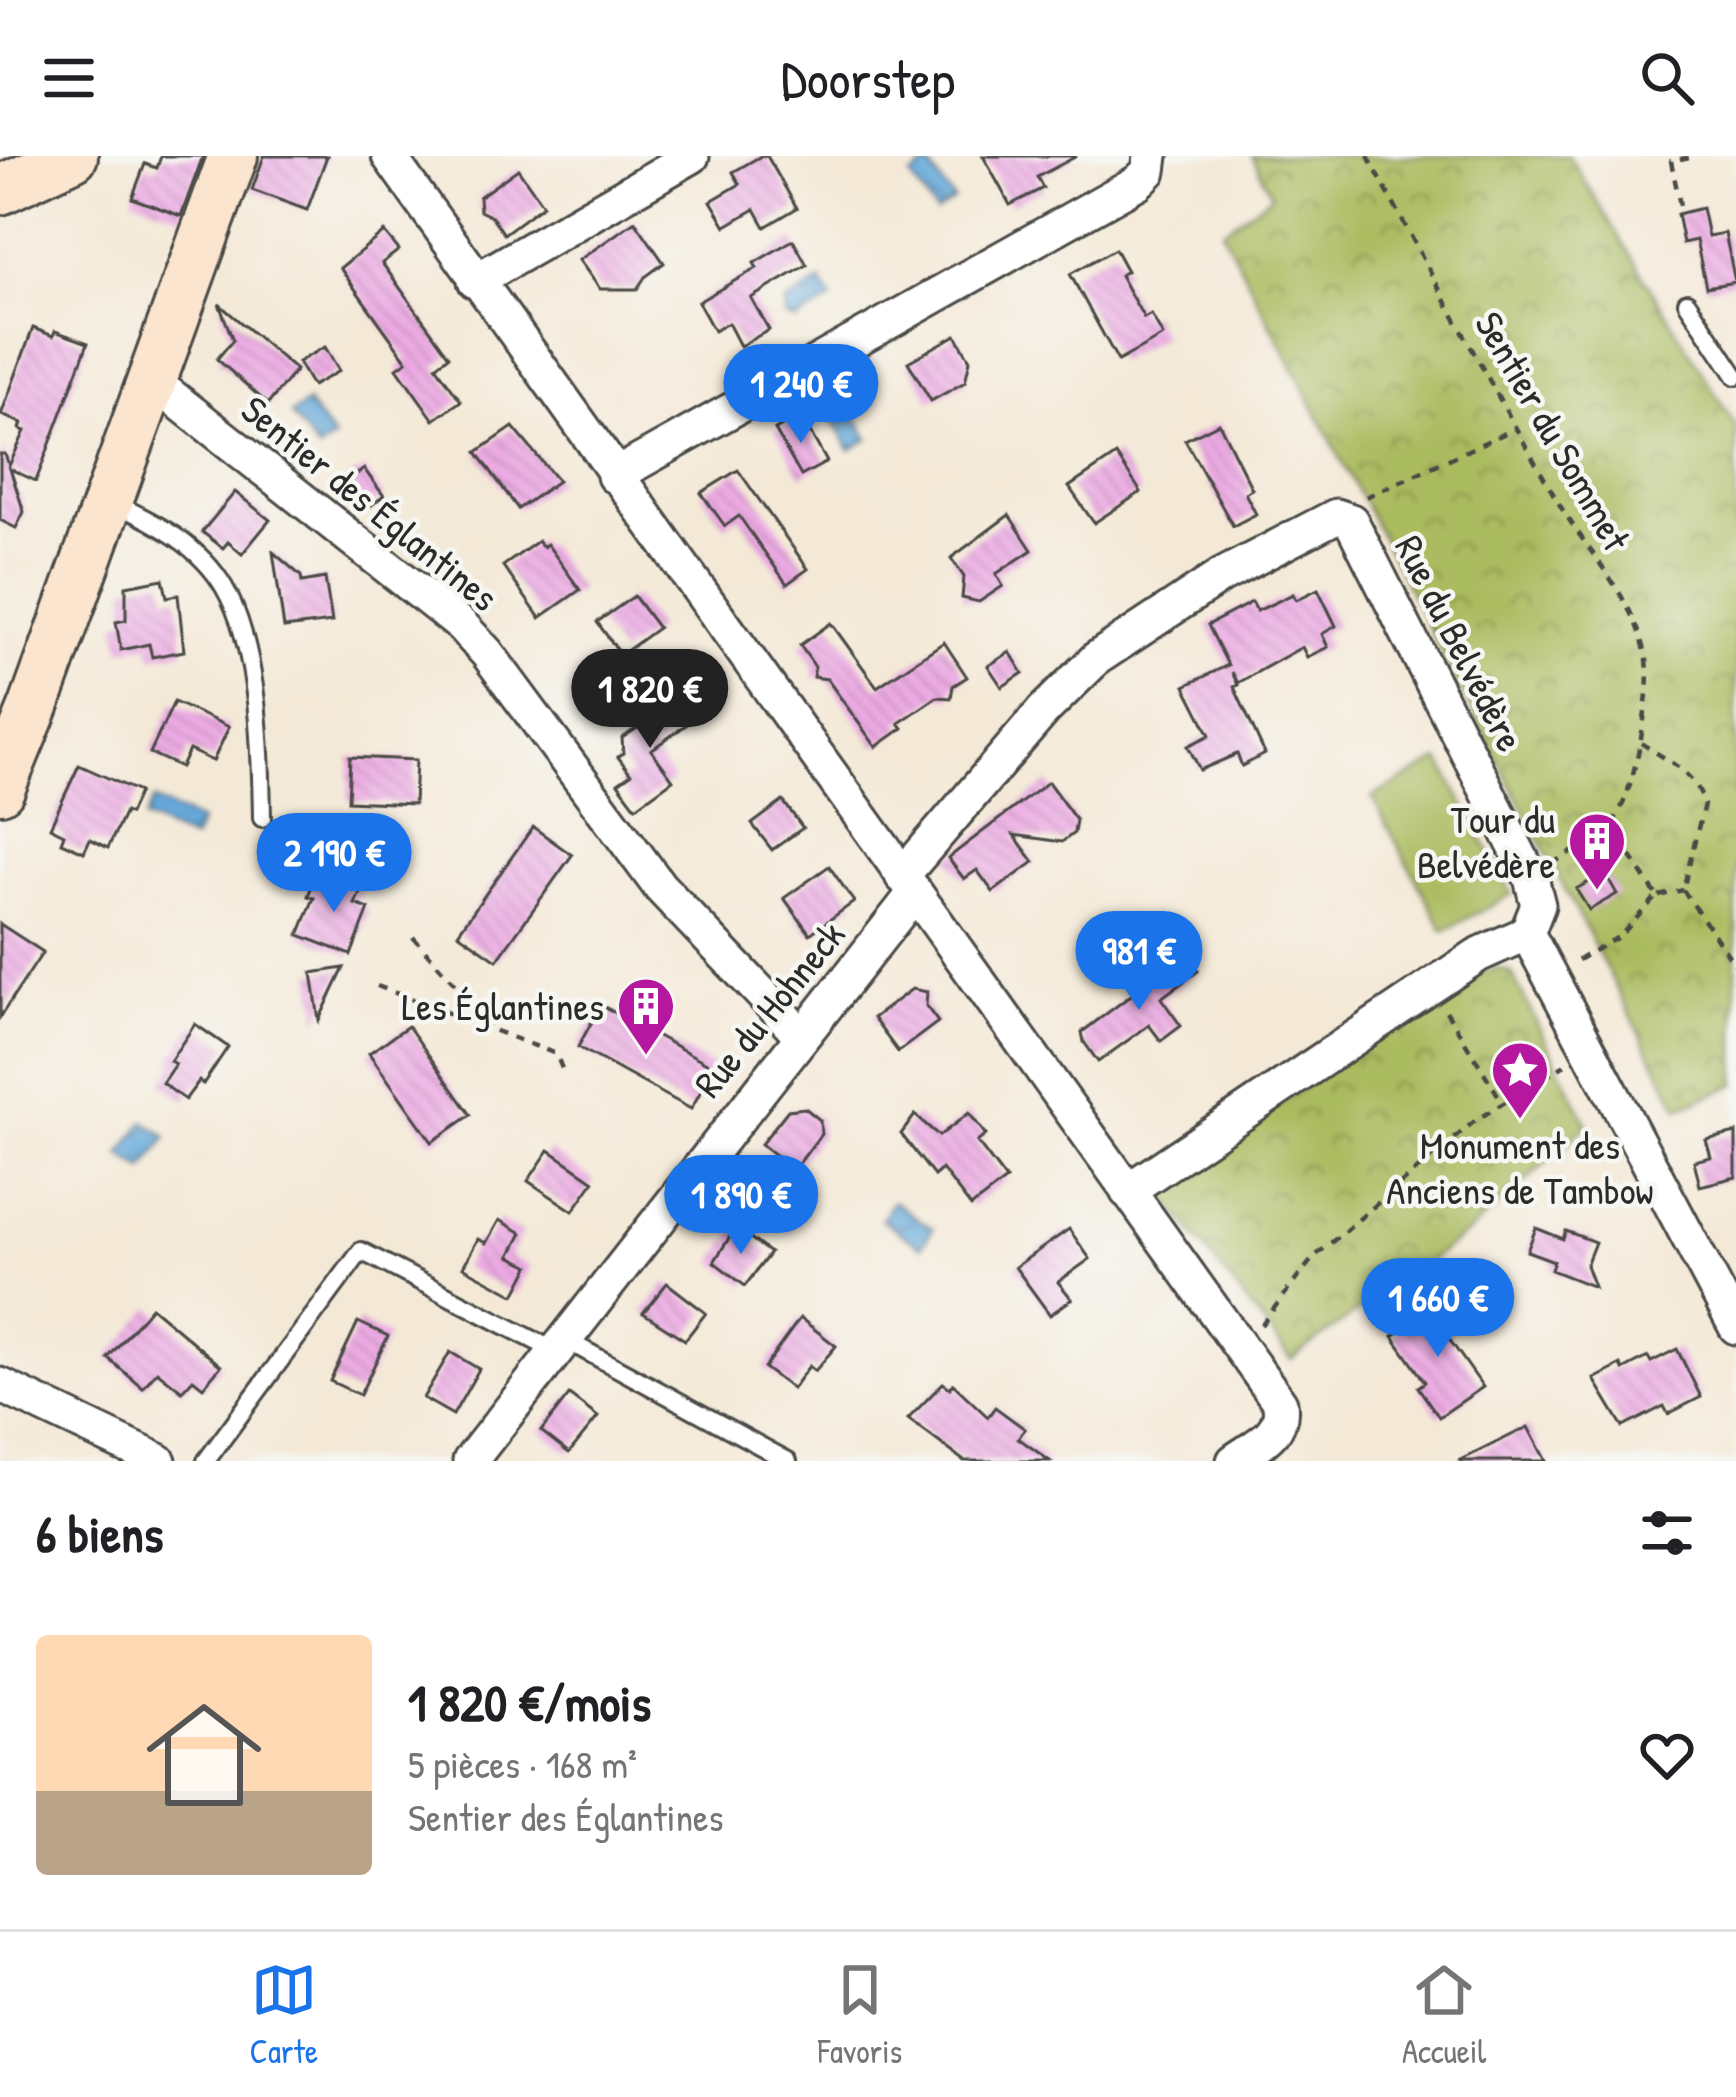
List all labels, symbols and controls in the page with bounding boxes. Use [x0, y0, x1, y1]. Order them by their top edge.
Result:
text: Doorstep [781, 42, 955, 115]
icon: menu [36, 45, 102, 111]
icon: search [1634, 45, 1700, 111]
street label: Sentier du Sommet [1463, 301, 1644, 561]
pin: 1 240 € [690, 344, 912, 446]
text: 1 240 € [750, 356, 852, 409]
street label: Sentier des Églantines [231, 383, 510, 623]
street label: Rue du Belvédère [1383, 526, 1538, 760]
pin: 1 820 € [539, 649, 761, 751]
text: 1 820 € [598, 661, 702, 714]
place label: Tour du Belvédère [1417, 792, 1555, 890]
building icon: Tour du Belvédère [1566, 810, 1628, 892]
pin: 2 190 € [223, 813, 445, 915]
text: 2 190 € [284, 825, 384, 878]
street label: Rue du Hohneck [681, 909, 856, 1108]
pin: 981 € [1055, 911, 1223, 1013]
text: 981 € [1102, 923, 1176, 976]
building icon: Les Églantines [615, 975, 677, 1057]
place label: Les Églantines [402, 979, 604, 1032]
place icon: Monument des Anciens de Tambow [1489, 1039, 1551, 1121]
place label: Monument des Anciens de Tambow [1386, 1118, 1654, 1216]
pin: 1 890 € [630, 1155, 852, 1257]
text: 1 890 € [691, 1167, 791, 1220]
pin: 1 660 € [1327, 1258, 1549, 1360]
text: 1 660 € [1388, 1270, 1488, 1323]
text: 6 biens [36, 1499, 164, 1568]
icon: filters [1634, 1500, 1700, 1566]
text: 1 820 €/mois [408, 1668, 651, 1737]
icon: home [132, 1683, 276, 1827]
icon: heart [1634, 1722, 1700, 1788]
text: 5 pièces · 168 m² [408, 1737, 637, 1790]
text: Sentier des Églantines [408, 1790, 724, 1843]
tab: Carte [250, 1957, 318, 2073]
tab: Favoris [818, 1957, 902, 2073]
tab: Accueil [1402, 1957, 1486, 2073]

